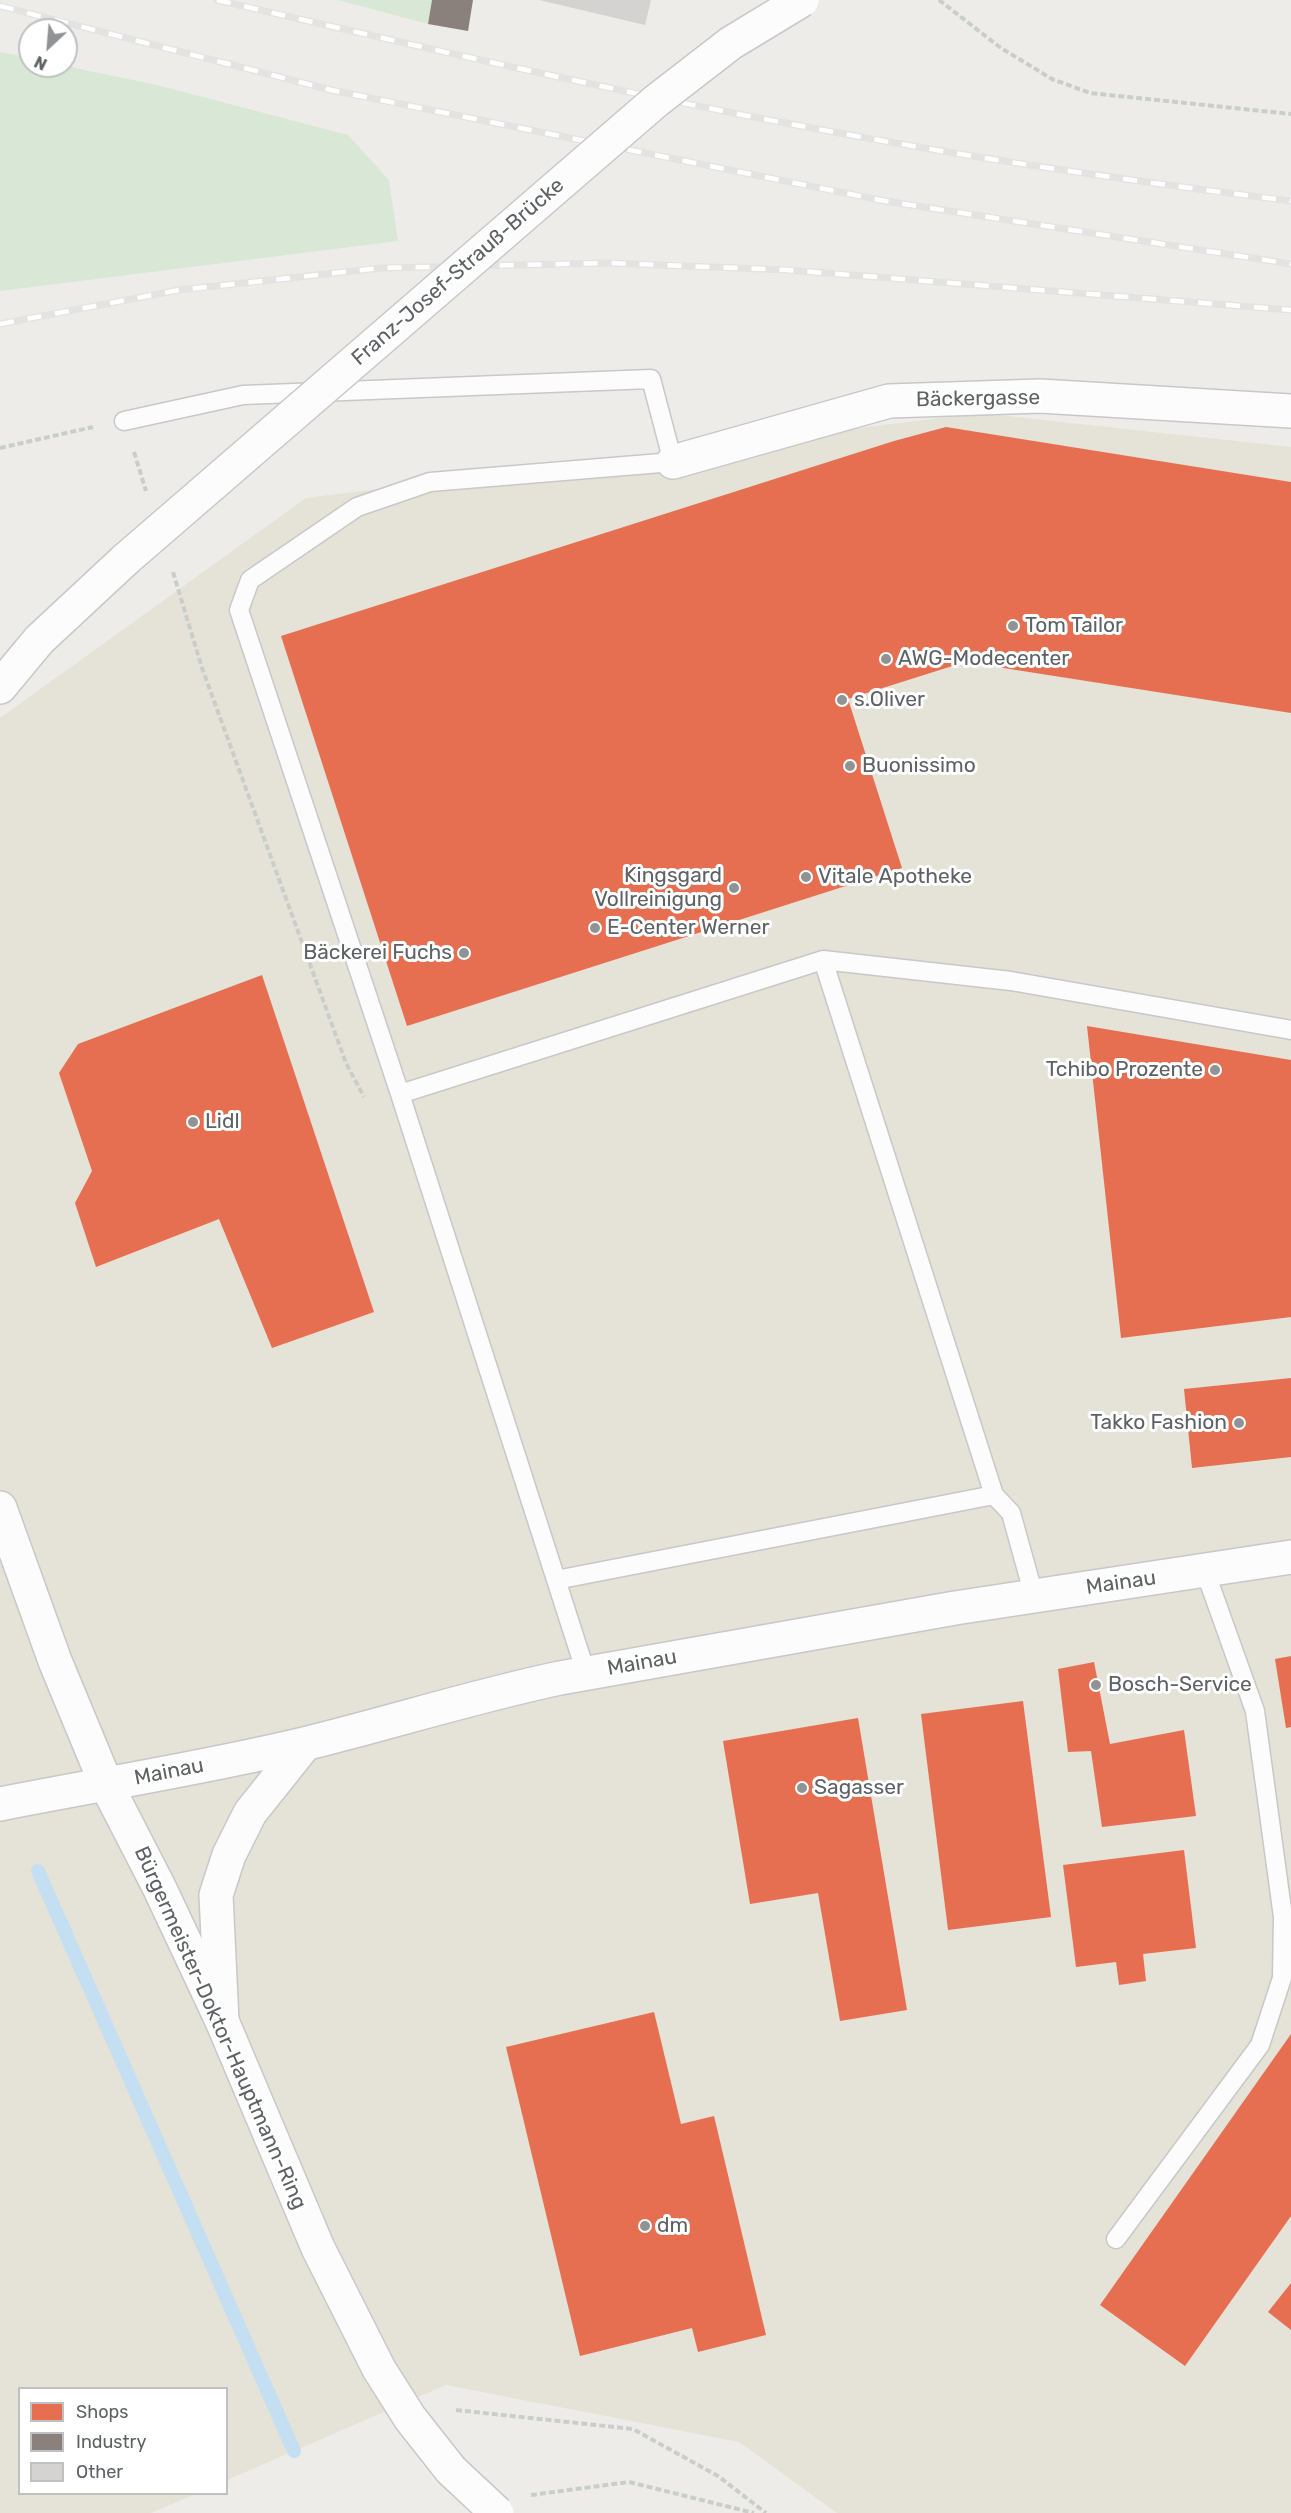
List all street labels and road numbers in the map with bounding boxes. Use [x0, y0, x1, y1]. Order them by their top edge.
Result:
street label: Franz-Josef-Strauß-Brücke [347, 173, 569, 371]
street label: Bäckergasse [916, 385, 1040, 413]
street label: Mainau [1084, 1566, 1158, 1600]
street label: Mainau [605, 1644, 679, 1682]
street label: Mainau [132, 1753, 206, 1791]
street label: Bürgermeister-Doktor-Hauptmann-Ring [128, 1843, 312, 2213]

